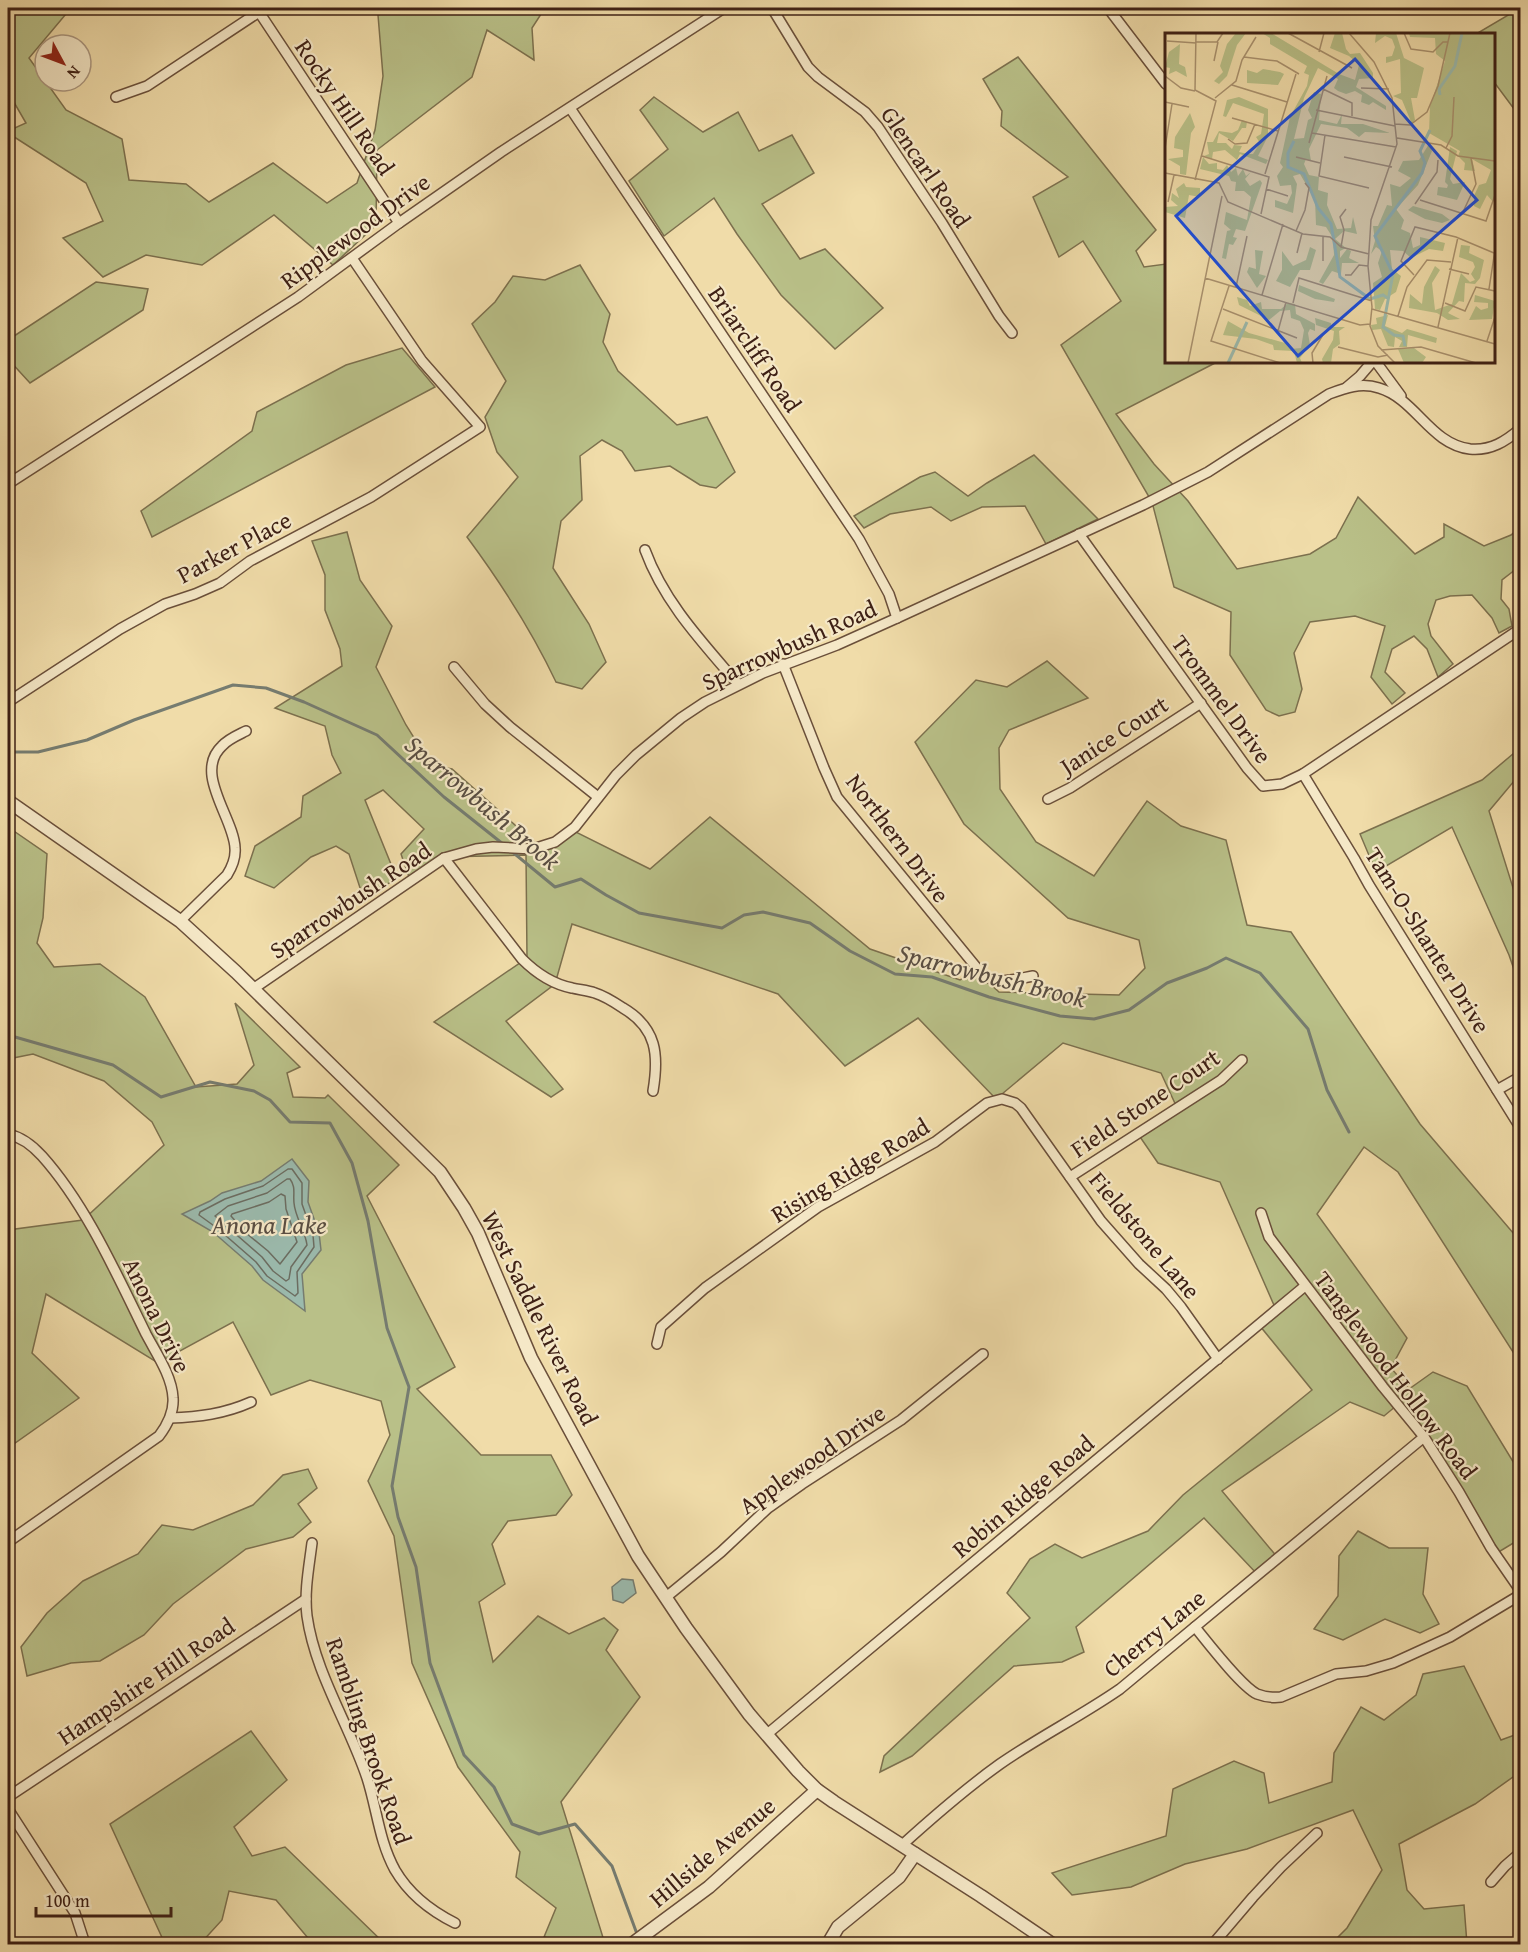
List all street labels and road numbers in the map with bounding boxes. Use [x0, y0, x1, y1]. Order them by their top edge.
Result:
street label: Rocky Hill Road [286, 32, 404, 182]
street label: Glencarl Road [872, 99, 980, 235]
street label: Ripplewood Drive [273, 165, 437, 297]
street label: Briarcliff Road [700, 279, 810, 419]
street label: Parker Place [171, 502, 297, 592]
street label: Sparrowbush Road [696, 591, 882, 699]
street label: Trommel Drive [1163, 627, 1281, 771]
street label: Janice Court [1050, 687, 1176, 785]
street label: Northern Drive [838, 766, 958, 910]
street label: Sparrowbush Road [262, 833, 438, 967]
street label: Tam-O-Shanter Drive [1357, 840, 1499, 1040]
street label: Field Stone Court [1063, 1040, 1227, 1166]
street label: Rising Ridge Road [764, 1109, 936, 1231]
street label: Fieldstone Lane [1081, 1163, 1209, 1307]
street label: West Saddle River Road [473, 1205, 607, 1431]
street label: Anona Drive [114, 1251, 200, 1379]
street label: Tanglewood Hollow Road [1306, 1264, 1486, 1487]
street label: Applewood Drive [732, 1395, 892, 1523]
street label: Robin Ridge Road [944, 1426, 1102, 1566]
street label: Cherry Lane [1095, 1581, 1213, 1685]
street label: Hampshire Hill Road [50, 1608, 242, 1753]
street label: Rambling Brook Road [317, 1633, 421, 1849]
street label: Hillside Avenue [641, 1789, 783, 1915]

